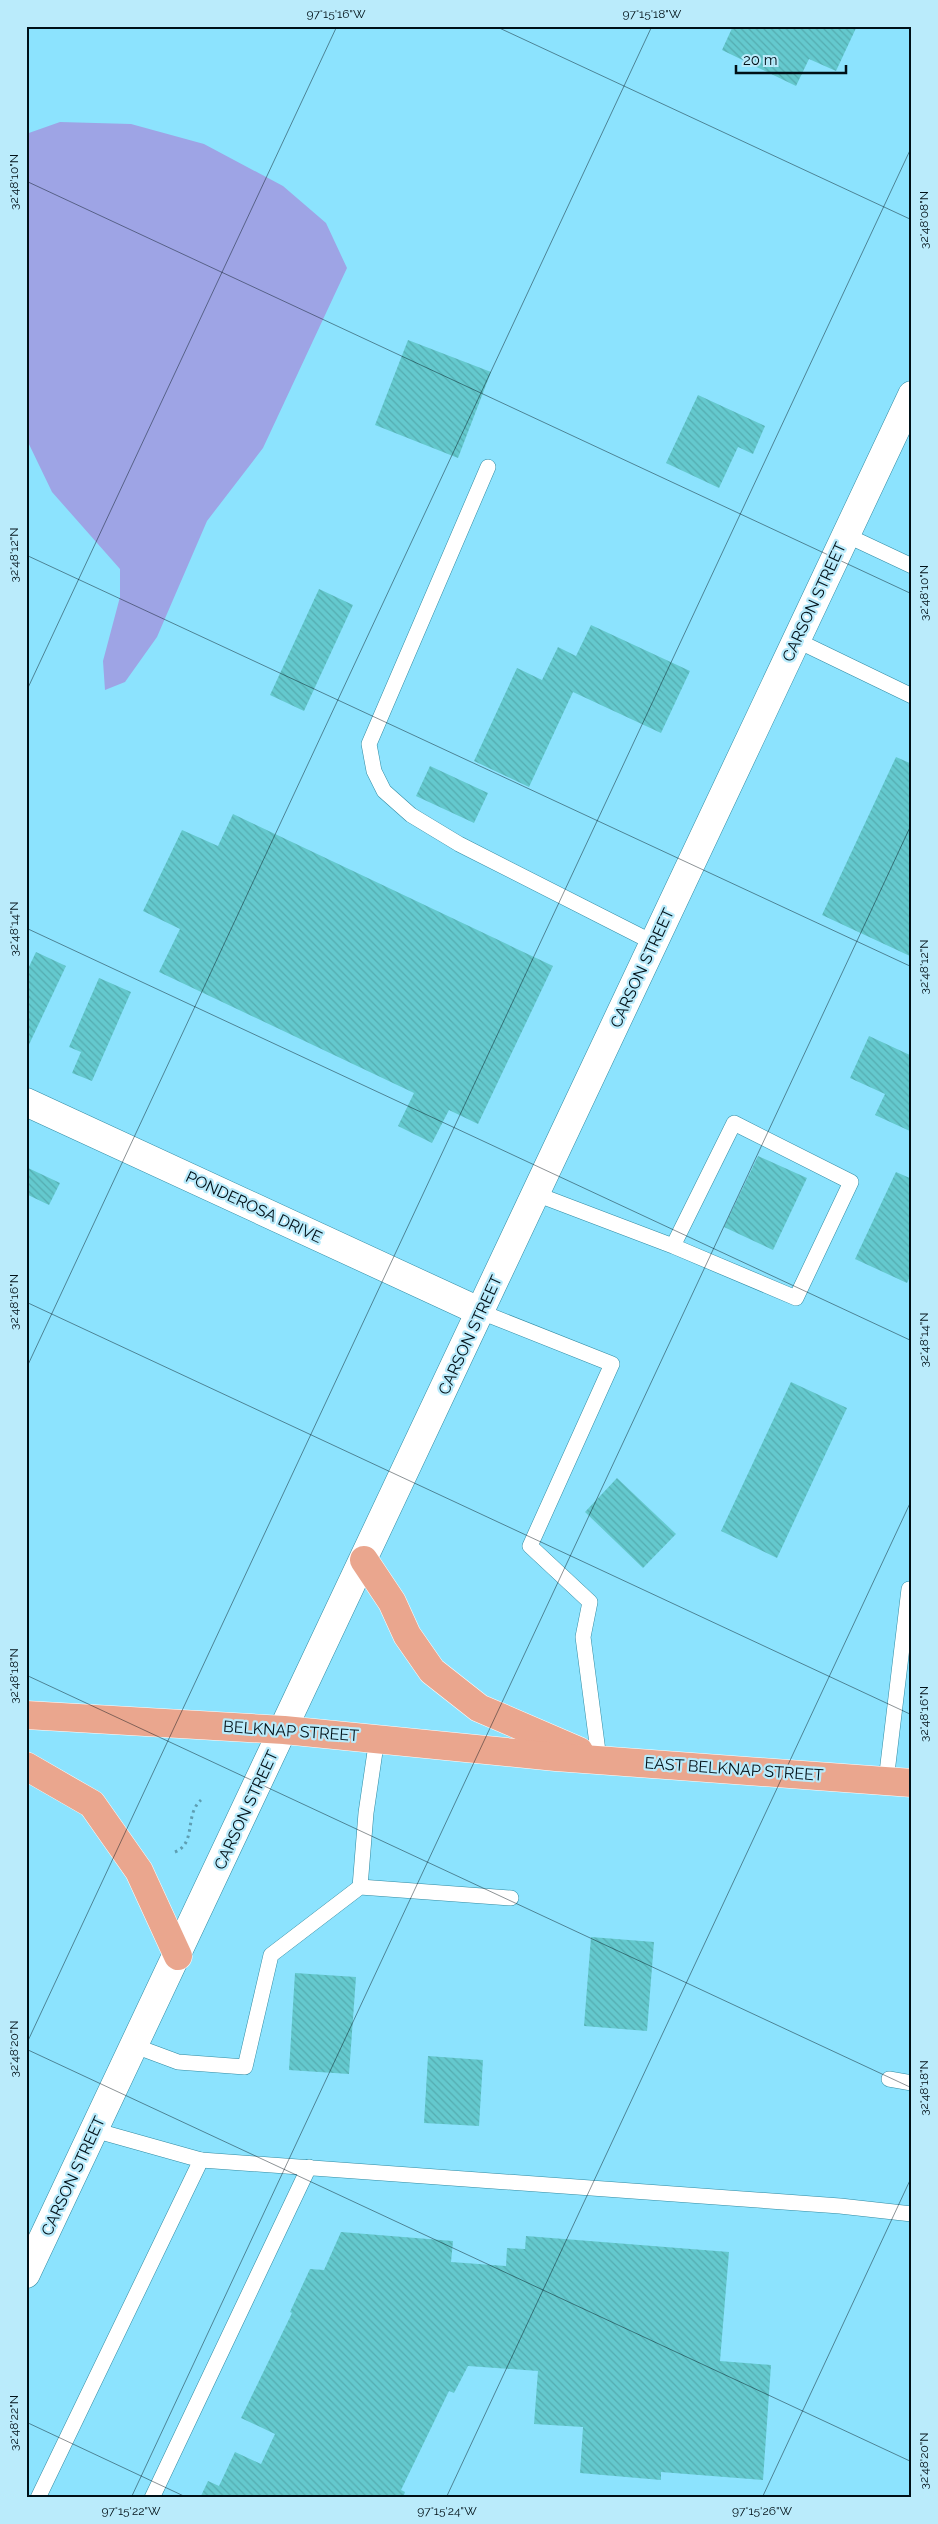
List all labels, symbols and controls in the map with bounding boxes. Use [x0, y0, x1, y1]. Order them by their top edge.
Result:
text: 97°15'16"W [307, 7, 366, 21]
text: 97°15'18"W [623, 7, 682, 21]
scale bar [736, 42, 846, 74]
text: 20 m [743, 51, 778, 69]
text: 32°48'10"N [7, 154, 21, 210]
text: 32°48'08"N [917, 191, 931, 249]
text: 32°48'12"N [7, 528, 21, 582]
street label: CARSON STREET [778, 539, 850, 665]
text: 32°48'10"N [917, 565, 931, 621]
text: 32°48'14"N [7, 901, 21, 957]
street label: CARSON STREET [606, 905, 678, 1031]
text: 32°48'12"N [917, 940, 931, 994]
street label: PONDEROSA DRIVE [183, 1167, 325, 1247]
street label: CARSON STREET [434, 1272, 506, 1398]
text: 32°48'16"N [7, 1274, 21, 1330]
text: 32°48'14"N [917, 1312, 931, 1368]
text: 32°48'18"N [7, 1648, 21, 1704]
text: 32°48'16"N [917, 1686, 931, 1742]
street label: BELKNAP STREET [223, 1717, 360, 1745]
street label: CARSON STREET [210, 1747, 282, 1873]
street label: EAST BELKNAP STREET [644, 1753, 824, 1785]
text: 32°48'20"N [7, 2021, 21, 2078]
text: 32°48'18"N [917, 2060, 931, 2116]
street label: CARSON STREET [37, 2113, 109, 2239]
text: 32°48'22"N [7, 2395, 21, 2451]
text: 32°48'20"N [917, 2433, 931, 2490]
text: 97°15'22"W [101, 2504, 161, 2518]
text: 97°15'24"W [417, 2504, 477, 2518]
text: 97°15'26"W [732, 2504, 792, 2518]

